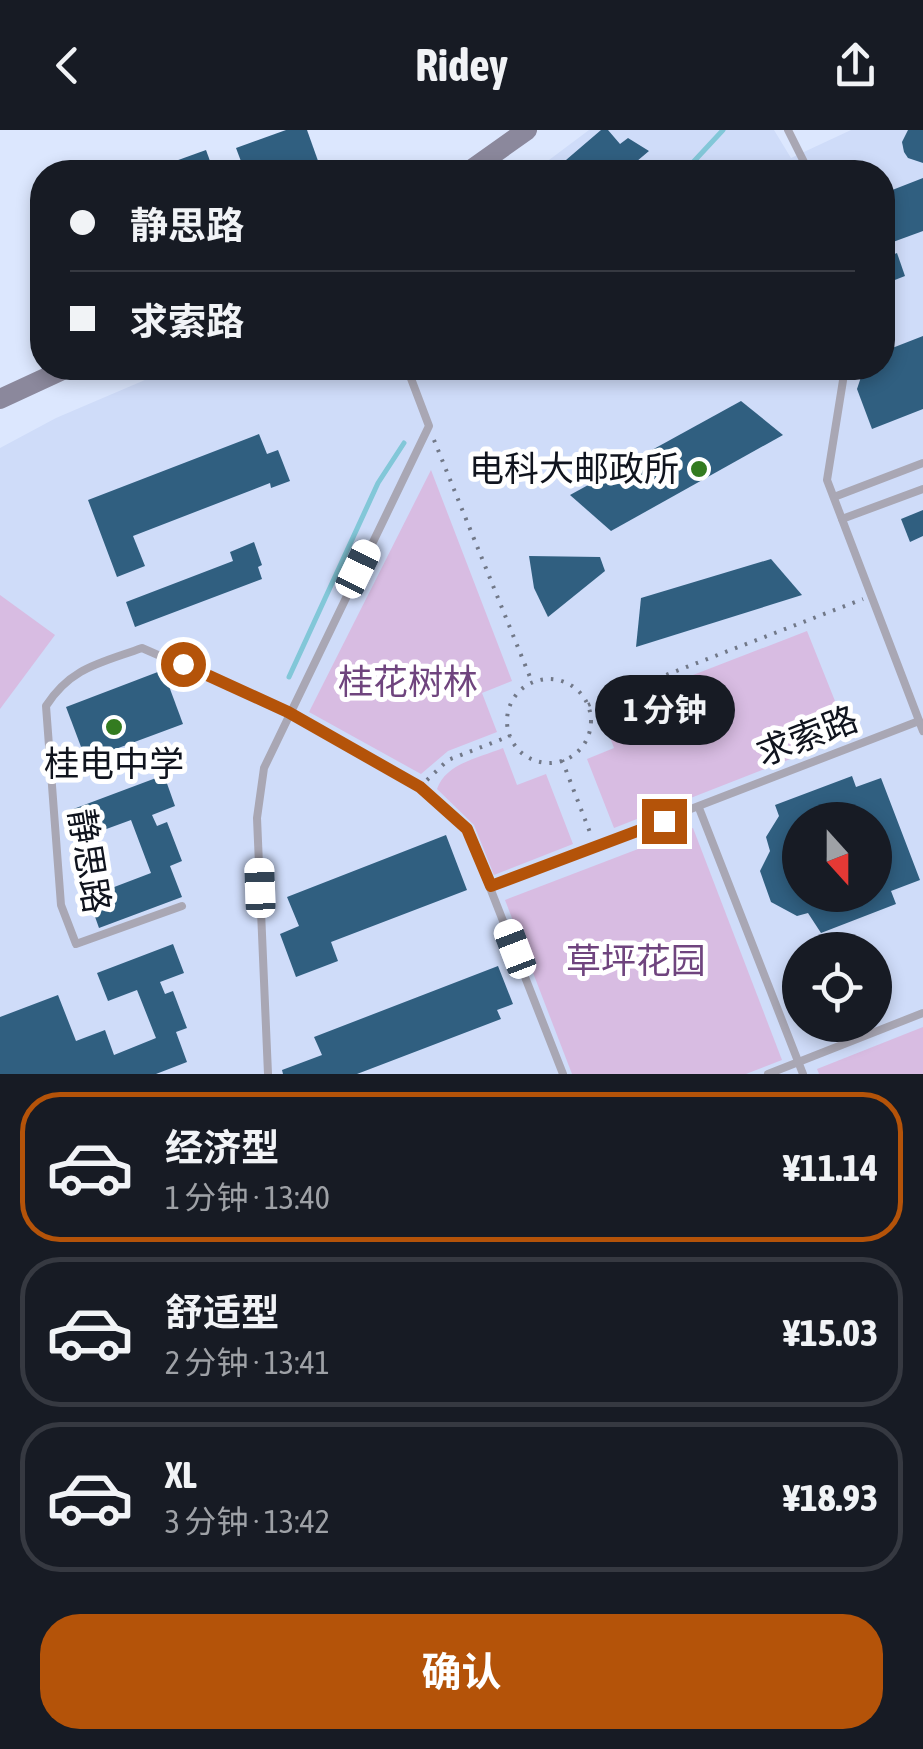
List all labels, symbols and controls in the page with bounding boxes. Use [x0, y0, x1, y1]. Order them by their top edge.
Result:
icon: back [40, 38, 95, 93]
icon: share [828, 38, 883, 93]
text: Ridey [415, 39, 508, 91]
text: 静思路 [130, 204, 244, 247]
text: 求索路 [130, 300, 244, 343]
place label: 电科大邮政所 [469, 448, 679, 488]
marker: 电科大邮政所 [688, 458, 710, 480]
car [331, 535, 385, 603]
route start [161, 642, 206, 687]
park label: 桂花树林 [338, 661, 478, 701]
callout: 1 分钟 [594, 676, 734, 746]
text: 1 分钟 [623, 691, 707, 728]
street label: 求索路 [750, 698, 863, 773]
marker: 桂电中学 [103, 716, 125, 738]
place label: 桂电中学 [44, 743, 184, 783]
route end [642, 799, 687, 844]
north arrow [782, 802, 892, 912]
map controls [782, 802, 892, 1042]
street label: 静思路 [62, 806, 118, 916]
car [244, 857, 276, 919]
car [490, 916, 540, 982]
button: locate [782, 932, 892, 1042]
park label: 草坪花园 [566, 940, 706, 980]
icon: car [45, 1122, 135, 1212]
text: 经济型 [165, 1126, 279, 1169]
text: ¥11.14 [783, 1146, 878, 1189]
text: 1 分钟 · 13:40 [165, 1179, 330, 1216]
icon: car [45, 1287, 135, 1377]
text: 舒适型 [165, 1291, 279, 1334]
text: ¥15.03 [783, 1311, 878, 1354]
text: 2 分钟 · 13:41 [165, 1344, 330, 1381]
icon: car [45, 1452, 135, 1542]
text: XL [165, 1453, 197, 1496]
text: ¥18.93 [783, 1476, 878, 1519]
text: 3 分钟 · 13:42 [165, 1503, 330, 1540]
button: 确认 [40, 1614, 883, 1729]

